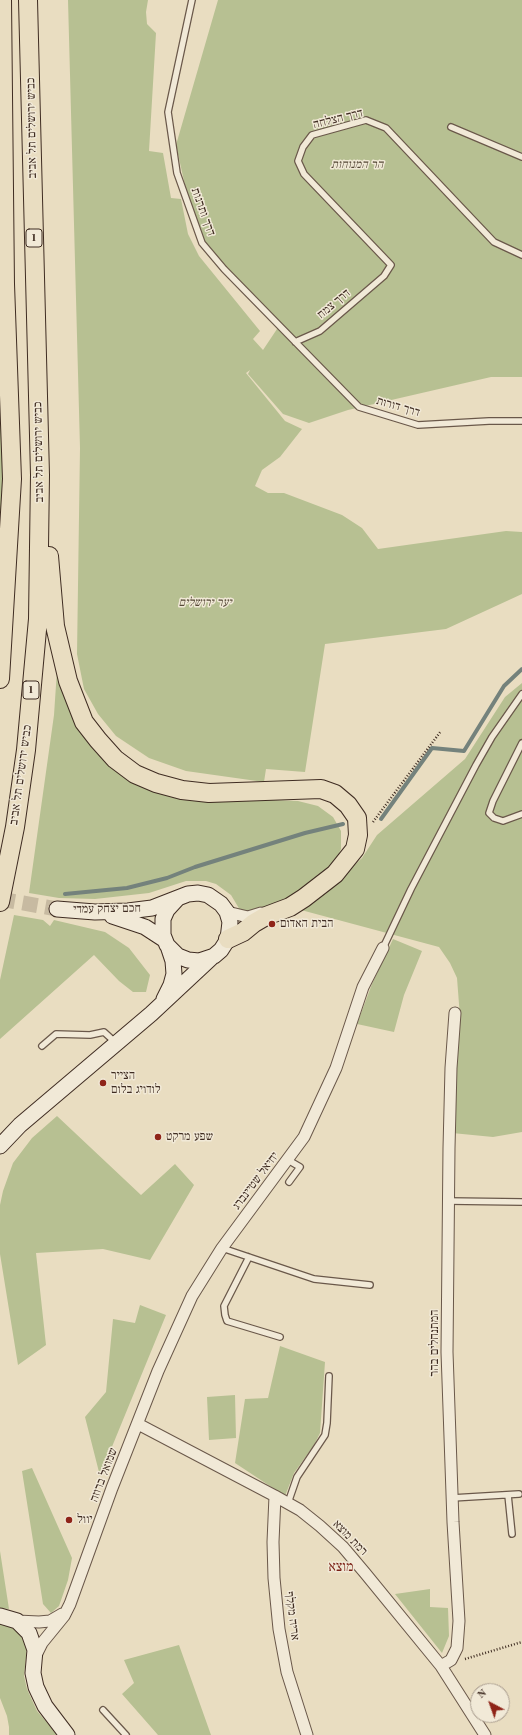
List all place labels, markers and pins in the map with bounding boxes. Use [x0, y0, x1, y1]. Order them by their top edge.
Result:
place label: הבית האדום [280, 917, 333, 931]
marker: הבית האדום [267, 919, 277, 929]
place label: הצייר לודויג בלום [111, 1069, 161, 1097]
marker: הצייר לודויג בלום [98, 1078, 108, 1088]
place label: שפע מרקט [166, 1130, 213, 1144]
marker: שפע מרקט [153, 1132, 163, 1142]
place label: יוול [77, 1513, 93, 1527]
marker: יוול [64, 1515, 74, 1525]

